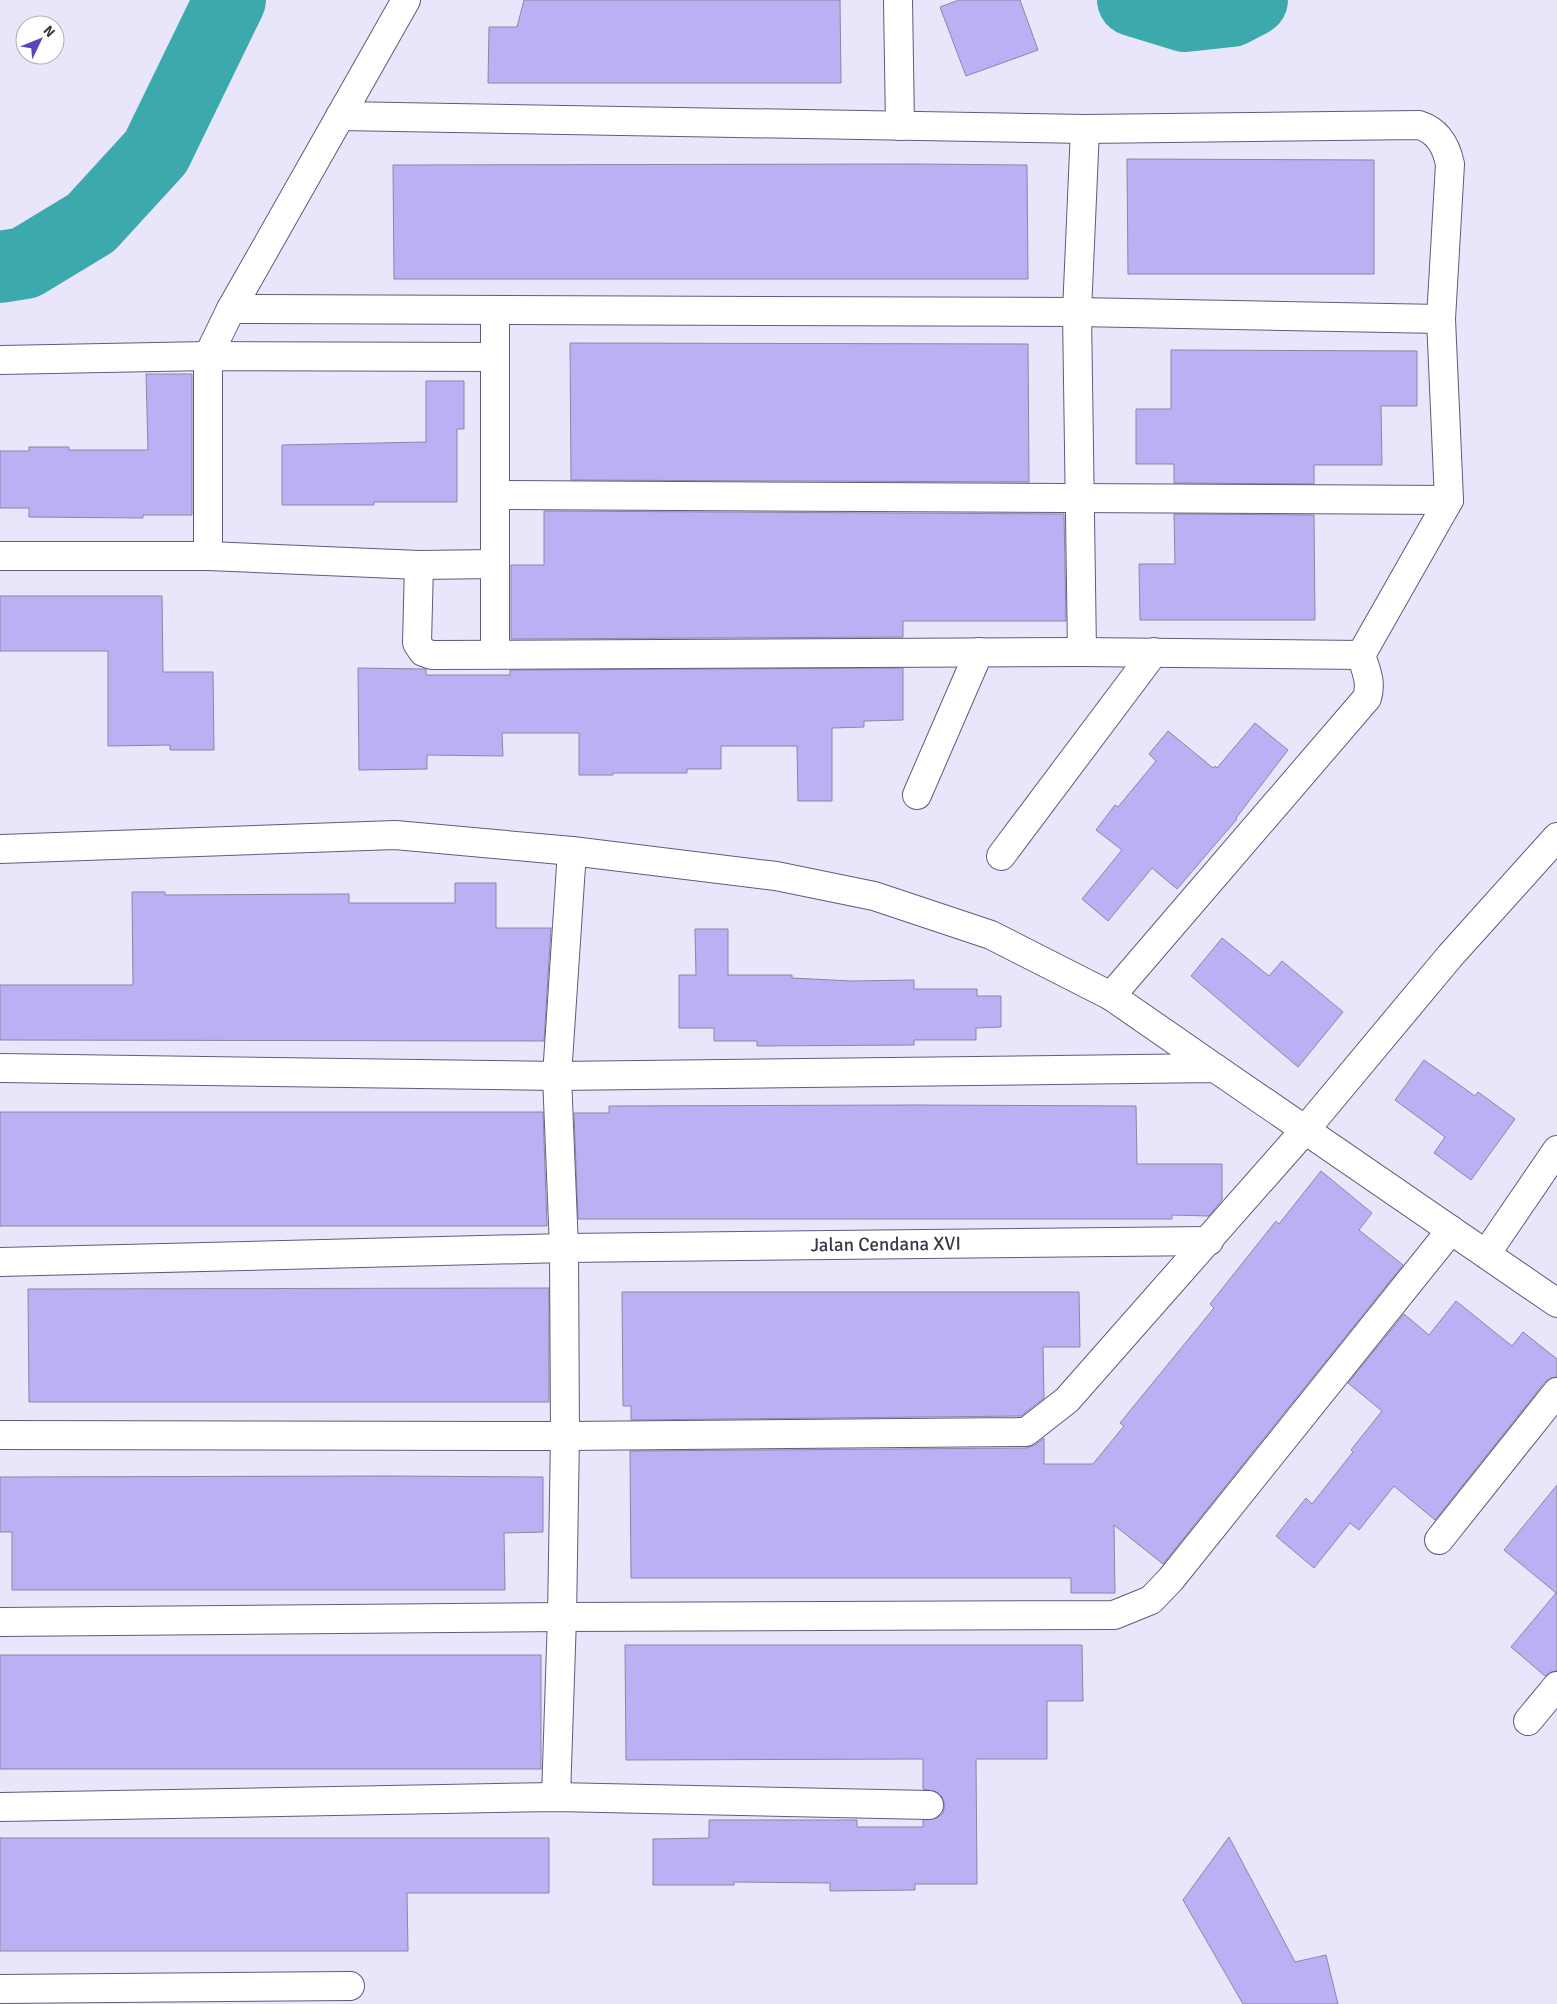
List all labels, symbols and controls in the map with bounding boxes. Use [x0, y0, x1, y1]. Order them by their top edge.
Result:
north arrow [15, 15, 65, 65]
text: N [40, 22, 59, 41]
street label: Jalan Cendana XVI [811, 1232, 961, 1257]

